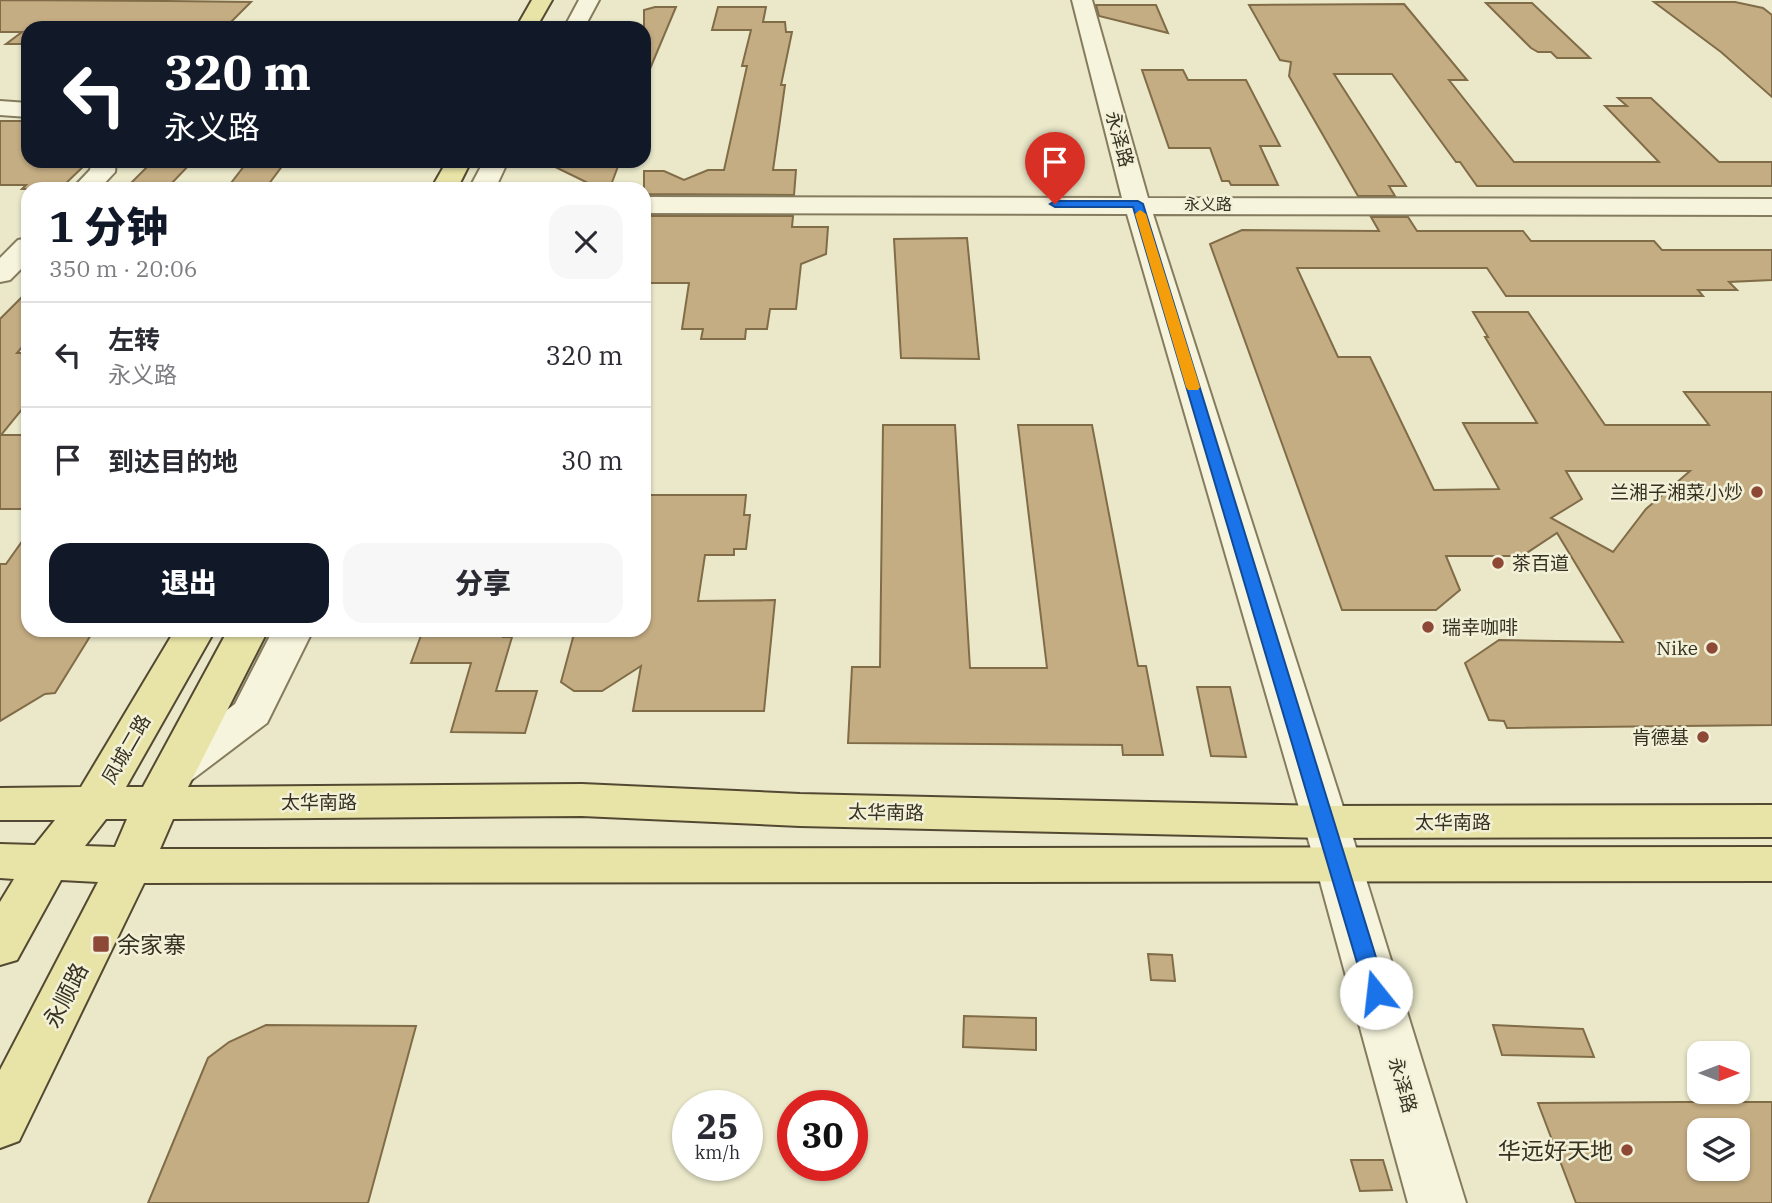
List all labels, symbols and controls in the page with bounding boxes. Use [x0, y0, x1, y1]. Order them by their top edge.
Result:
text: 320 m [164, 40, 311, 103]
icon: left [49, 49, 140, 140]
text: 永义路 [164, 106, 260, 148]
street label: 永泽路 [1101, 108, 1139, 170]
pin [1025, 132, 1085, 204]
icon: arrive [1036, 143, 1074, 181]
street label: 永义路 [1184, 194, 1232, 214]
text: 1 分钟 [49, 199, 168, 254]
button: close [549, 205, 623, 279]
text: 350 m · 20:06 [49, 253, 198, 283]
text: 左转 [108, 322, 160, 356]
icon: left [49, 336, 87, 374]
text: 320 m [545, 338, 623, 372]
text: 永义路 [108, 359, 177, 389]
icon: arrive [49, 441, 87, 479]
text: 30 m [561, 443, 623, 477]
text: 到达目的地 [108, 444, 238, 478]
place label: 兰湘子湘菜小炒 [1610, 480, 1743, 504]
marker: 兰湘子湘菜小炒 [1749, 484, 1765, 500]
button: 退出 [49, 543, 329, 623]
button: 分享 [343, 543, 623, 623]
place label: 茶百道 [1512, 551, 1569, 575]
marker: 茶百道 [1490, 555, 1506, 571]
place label: 瑞幸咖啡 [1442, 615, 1518, 639]
marker: 瑞幸咖啡 [1420, 619, 1436, 635]
place label: Nike [1656, 636, 1698, 660]
marker: Nike [1704, 640, 1720, 656]
street label: 凤城二路 [97, 710, 155, 788]
place label: 肯德基 [1632, 725, 1689, 749]
marker: 肯德基 [1695, 729, 1711, 745]
street label: 太华南路 [281, 790, 357, 814]
street label: 太华南路 [848, 799, 924, 825]
street label: 太华南路 [1415, 810, 1491, 834]
place label: 余家寨 [117, 929, 186, 959]
marker: 余家寨 [91, 934, 111, 954]
position arrow [1339, 956, 1413, 1030]
street label: 永顺路 [36, 957, 94, 1033]
north arrow [1687, 1041, 1750, 1104]
map controls [1687, 1041, 1750, 1181]
street label: 永泽路 [1384, 1054, 1422, 1116]
speed limit sign: 30 [777, 1090, 868, 1181]
text: 25 [696, 1103, 739, 1149]
button: layers [1687, 1118, 1750, 1181]
place label: 华远好天地 [1498, 1135, 1613, 1165]
text: km/h [695, 1141, 740, 1164]
marker: 华远好天地 [1619, 1142, 1635, 1158]

